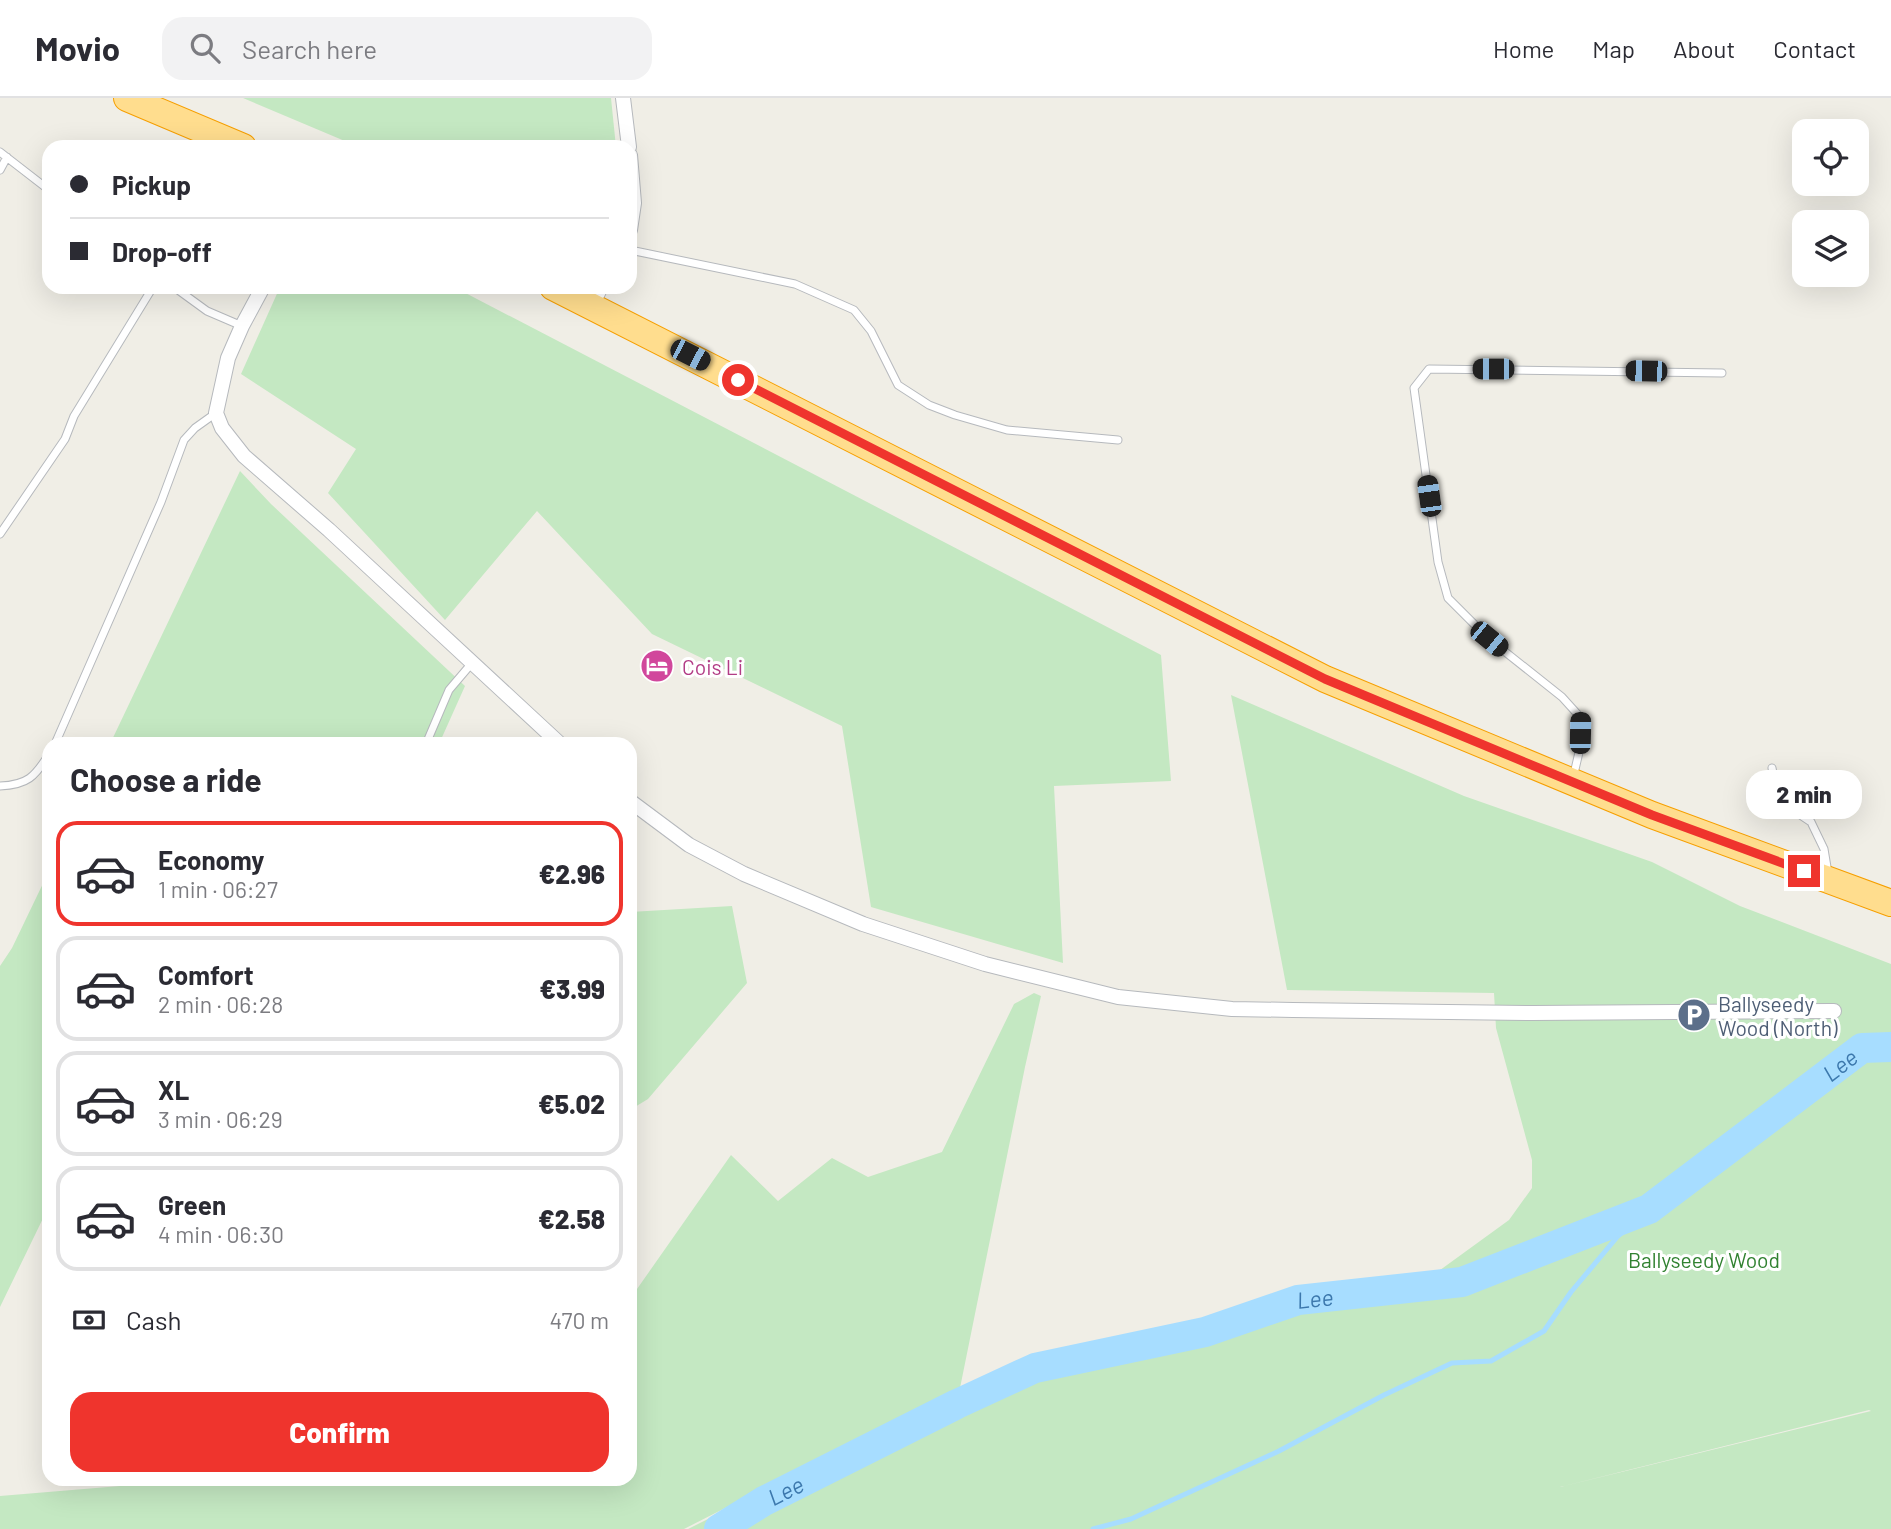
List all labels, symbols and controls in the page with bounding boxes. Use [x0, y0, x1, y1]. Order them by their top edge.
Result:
search box [162, 17, 652, 80]
text: Movio [35, 28, 120, 68]
icon: search [186, 29, 224, 67]
text: Search here [242, 33, 377, 64]
text: Home [1493, 34, 1554, 63]
text: Map [1592, 34, 1635, 63]
text: About [1673, 34, 1735, 63]
text: Contact [1773, 34, 1856, 63]
map controls [1792, 119, 1869, 287]
button: locate [1792, 119, 1869, 196]
text: Pickup [112, 169, 191, 200]
button: layers [1792, 210, 1869, 287]
text: Drop-off [112, 236, 212, 267]
car [667, 336, 714, 374]
car [1473, 359, 1515, 380]
car [1625, 360, 1668, 382]
route start [722, 364, 754, 396]
car [1416, 474, 1443, 518]
car [1467, 618, 1512, 660]
hotel icon: Cois Li [638, 647, 676, 685]
place label: Cois Li [682, 654, 743, 679]
car [1570, 712, 1591, 754]
text: Choose a ride [70, 760, 262, 798]
callout: 2 min [1746, 770, 1862, 818]
text: 2 min [1776, 780, 1832, 808]
icon: car [74, 842, 137, 905]
text: Economy [158, 844, 264, 875]
route end [1788, 855, 1820, 887]
text: €2.96 [539, 858, 605, 889]
text: 1 min · 06:27 [158, 875, 278, 903]
icon: car [74, 957, 137, 1020]
text: Comfort [158, 959, 254, 990]
text: €3.99 [540, 973, 605, 1004]
text: 2 min · 06:28 [158, 990, 283, 1018]
place label: Ballyseedy Wood (North) [1718, 991, 1838, 1040]
parking icon: Ballyseedy Wood (North) [1675, 996, 1713, 1034]
water label: Lee [1817, 1043, 1863, 1087]
icon: car [74, 1072, 137, 1135]
text: XL [158, 1074, 189, 1105]
text: €5.02 [538, 1088, 605, 1119]
text: 3 min · 06:29 [158, 1105, 283, 1133]
icon: car [74, 1187, 137, 1250]
text: Green [158, 1189, 226, 1220]
text: €2.58 [538, 1203, 605, 1234]
text: 4 min · 06:30 [158, 1220, 284, 1248]
park label: Ballyseedy Wood [1628, 1247, 1780, 1272]
water label: Lee [1295, 1282, 1335, 1314]
icon: cash [70, 1301, 108, 1339]
text: Cash [126, 1304, 181, 1335]
text: 470 m [550, 1306, 609, 1334]
button: Confirm [70, 1392, 609, 1472]
water label: Lee [763, 1470, 808, 1511]

